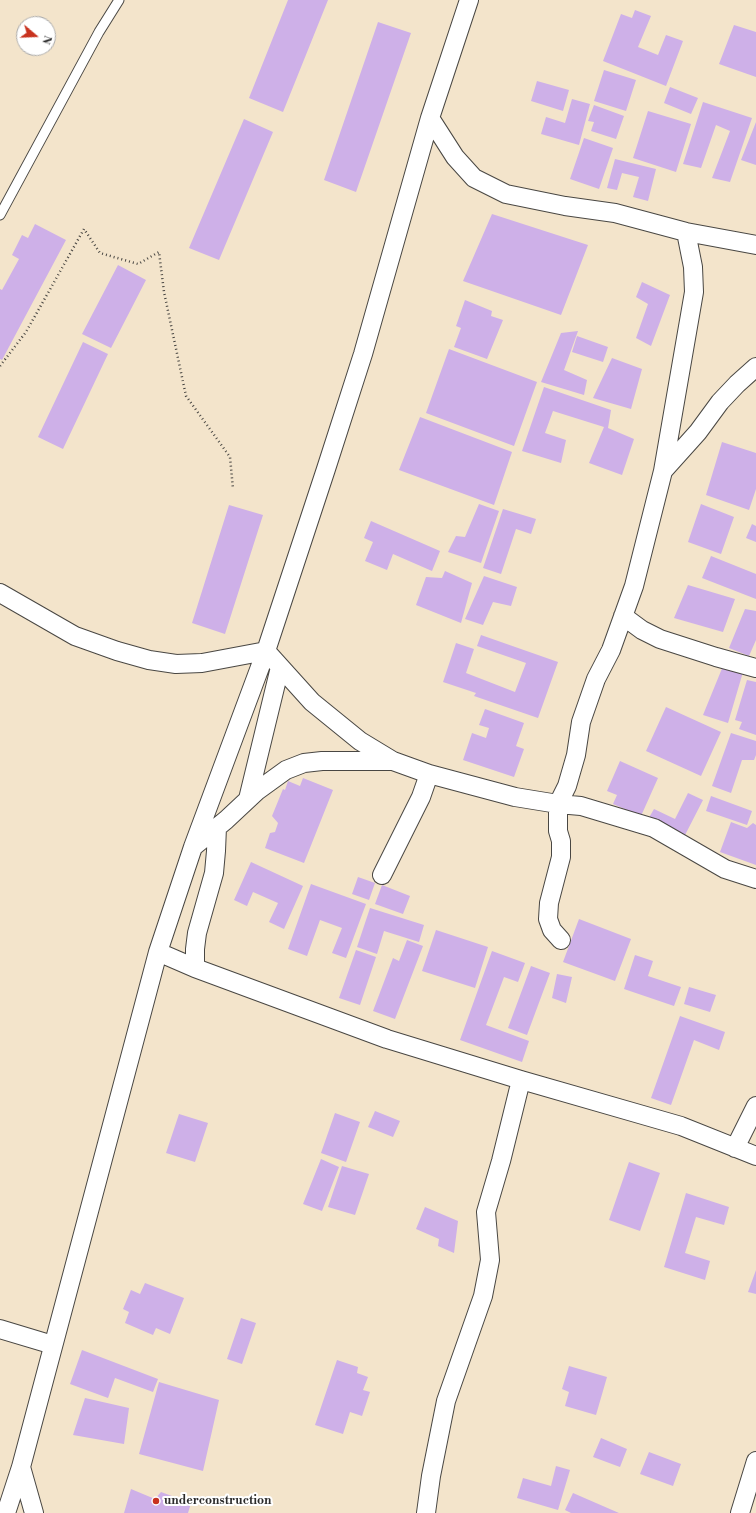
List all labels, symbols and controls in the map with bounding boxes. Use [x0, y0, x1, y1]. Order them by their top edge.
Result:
north arrow [16, 16, 56, 56]
text: N [38, 33, 54, 46]
place label: underconstruction [164, 1494, 271, 1508]
marker: underconstruction [151, 1496, 161, 1506]

